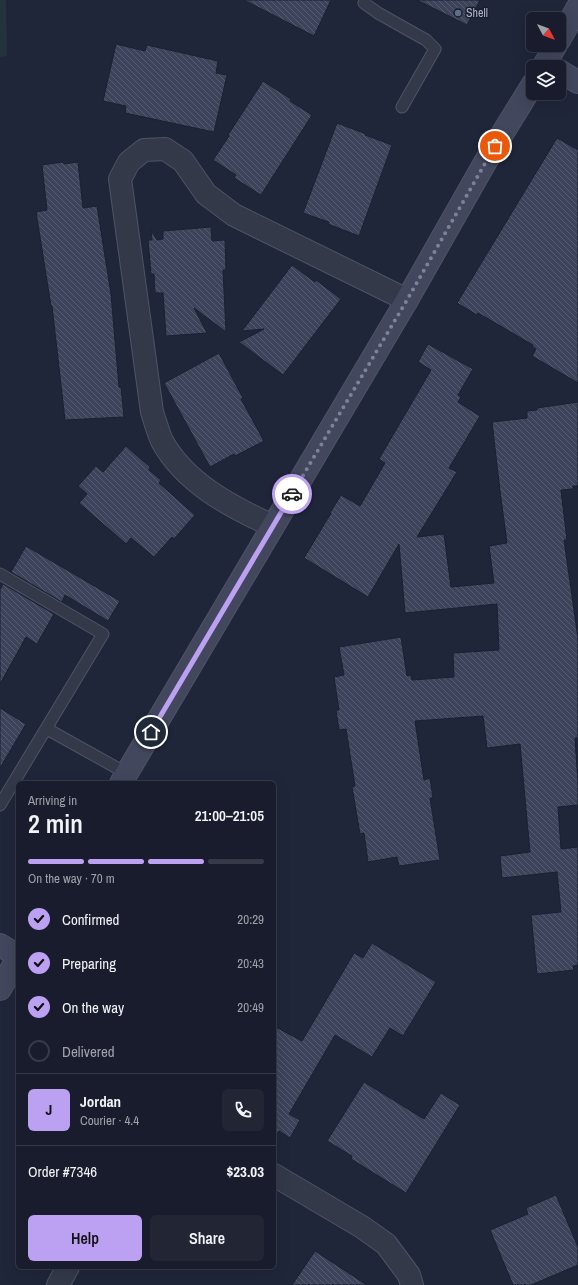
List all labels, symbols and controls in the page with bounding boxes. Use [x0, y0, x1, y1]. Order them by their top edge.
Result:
place label: Shell [466, 5, 488, 21]
marker: Shell [453, 8, 463, 18]
north arrow [526, 12, 566, 52]
map controls [526, 12, 566, 100]
button: layers [526, 60, 566, 100]
pin [478, 129, 512, 163]
icon: bag [484, 135, 506, 157]
courier [272, 474, 312, 514]
icon: car [281, 483, 303, 505]
pin [134, 715, 168, 749]
icon: home [140, 721, 162, 743]
text: Arriving in [28, 792, 77, 809]
text: 21:00–21:05 [195, 805, 264, 826]
text: 2 min [28, 806, 83, 841]
text: On the way · 70 m [28, 870, 115, 887]
icon: check [28, 908, 50, 930]
text: Confirmed [62, 909, 119, 930]
text: 20:29 [237, 911, 264, 928]
icon: check [28, 952, 50, 974]
text: Preparing [62, 953, 116, 974]
text: 20:43 [237, 955, 264, 972]
icon: check [28, 996, 50, 1018]
text: On the way [62, 997, 124, 1018]
text: 20:49 [237, 999, 264, 1016]
text: Delivered [62, 1041, 115, 1062]
button: phone [222, 1089, 264, 1131]
text: Jordan [80, 1091, 121, 1112]
text: J [46, 1099, 52, 1120]
text: Courier · 4.4 [80, 1112, 139, 1129]
text: Order #7346 [28, 1161, 97, 1182]
text: $23.03 [226, 1161, 264, 1182]
button: Help [28, 1215, 142, 1261]
button: Share [150, 1215, 264, 1261]

